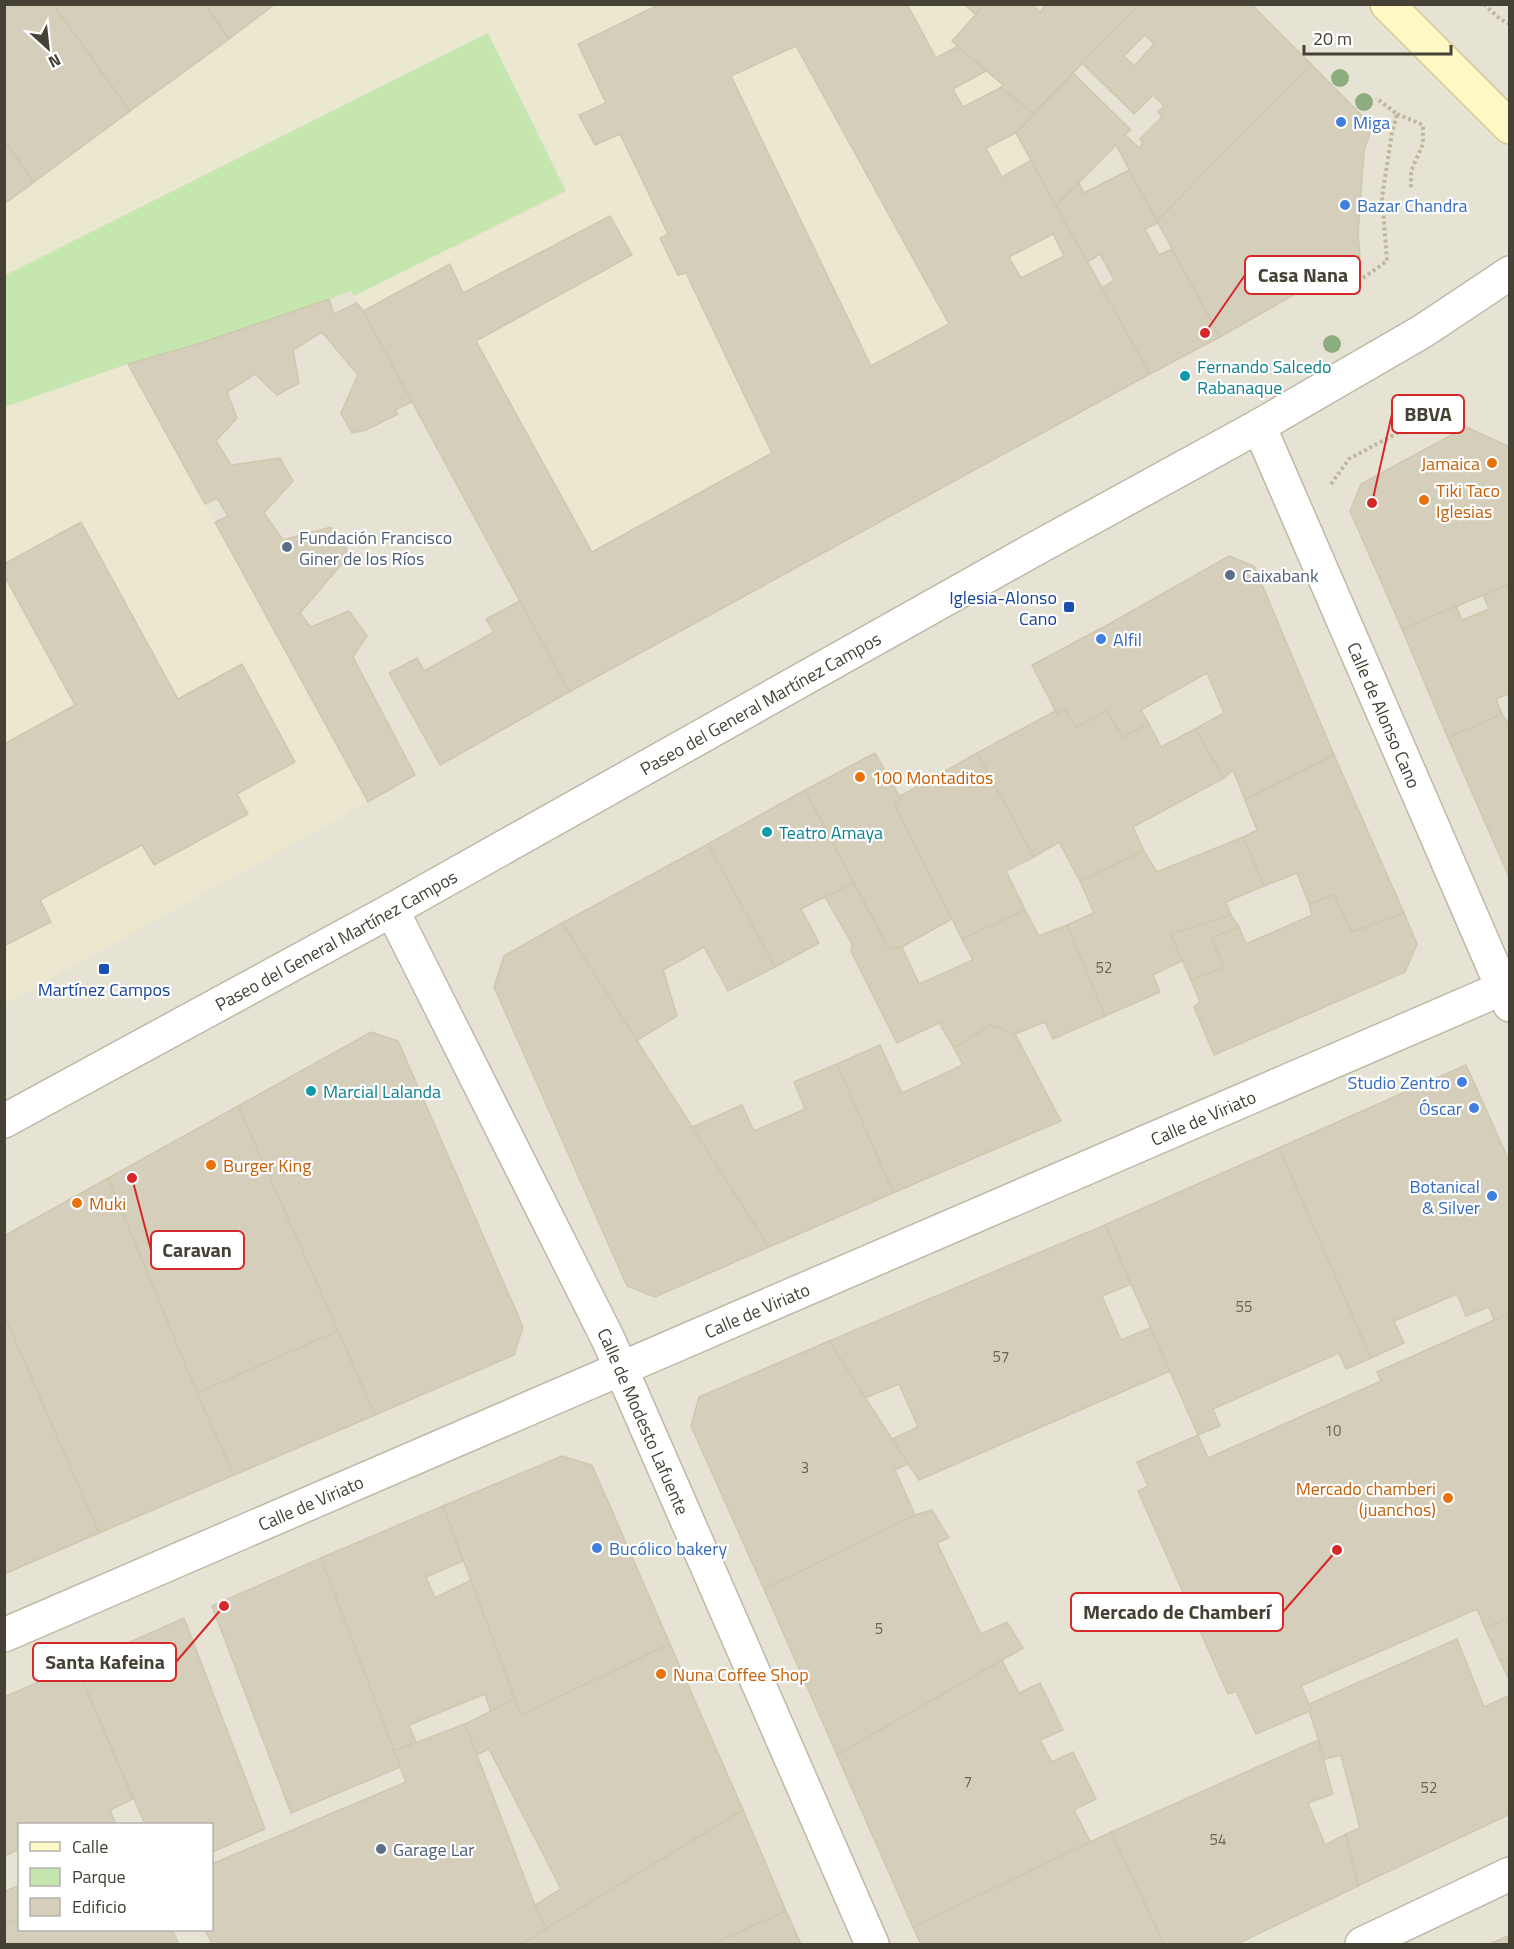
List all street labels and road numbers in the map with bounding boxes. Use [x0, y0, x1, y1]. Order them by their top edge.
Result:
street label: Paseo del General Martínez Campos [635, 625, 886, 782]
street label: Calle de Alonso Cano [1341, 638, 1428, 792]
street label: Paseo del General Martínez Campos [210, 863, 462, 1017]
street label: Calle de Viriato [1146, 1083, 1260, 1152]
street label: Calle de Viriato [700, 1275, 814, 1345]
street label: Calle de Modesto Lafuente [591, 1323, 697, 1519]
street label: Calle de Viriato [254, 1468, 368, 1537]

